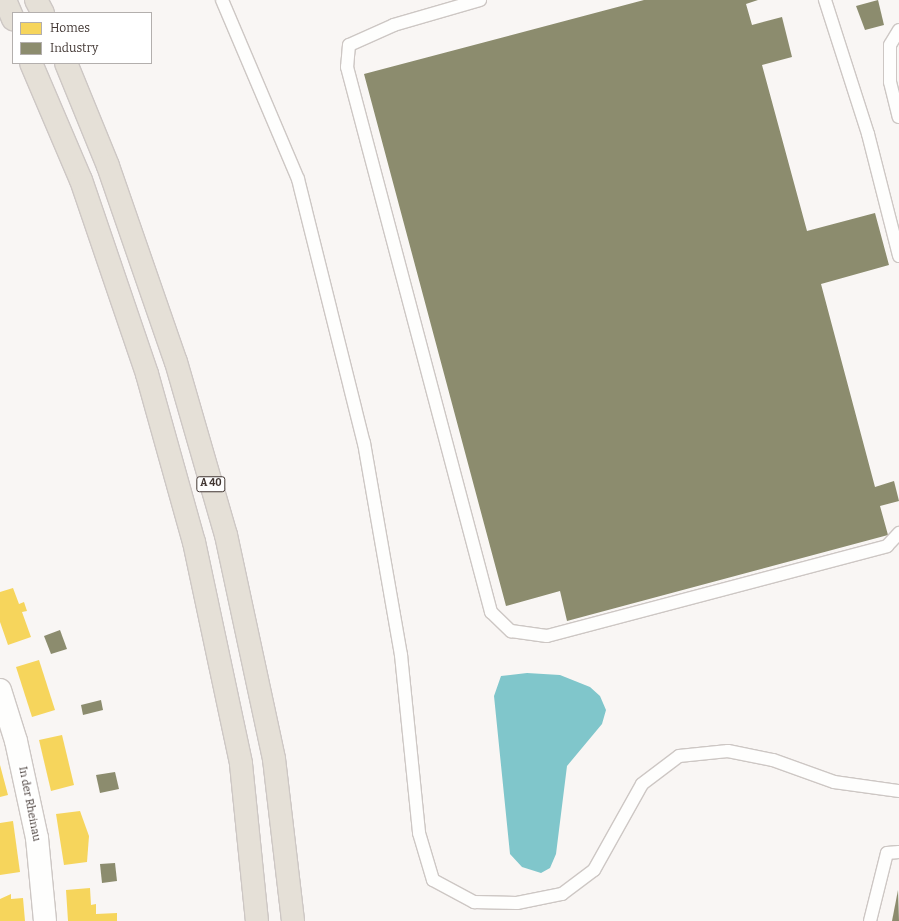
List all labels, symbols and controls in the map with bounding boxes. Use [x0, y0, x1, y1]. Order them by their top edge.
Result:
legend [12, 12, 152, 64]
text: Homes [50, 21, 90, 35]
text: Industry [50, 41, 98, 55]
road number: A 40 [196, 476, 226, 492]
street label: In der Rheinau [15, 766, 43, 842]

